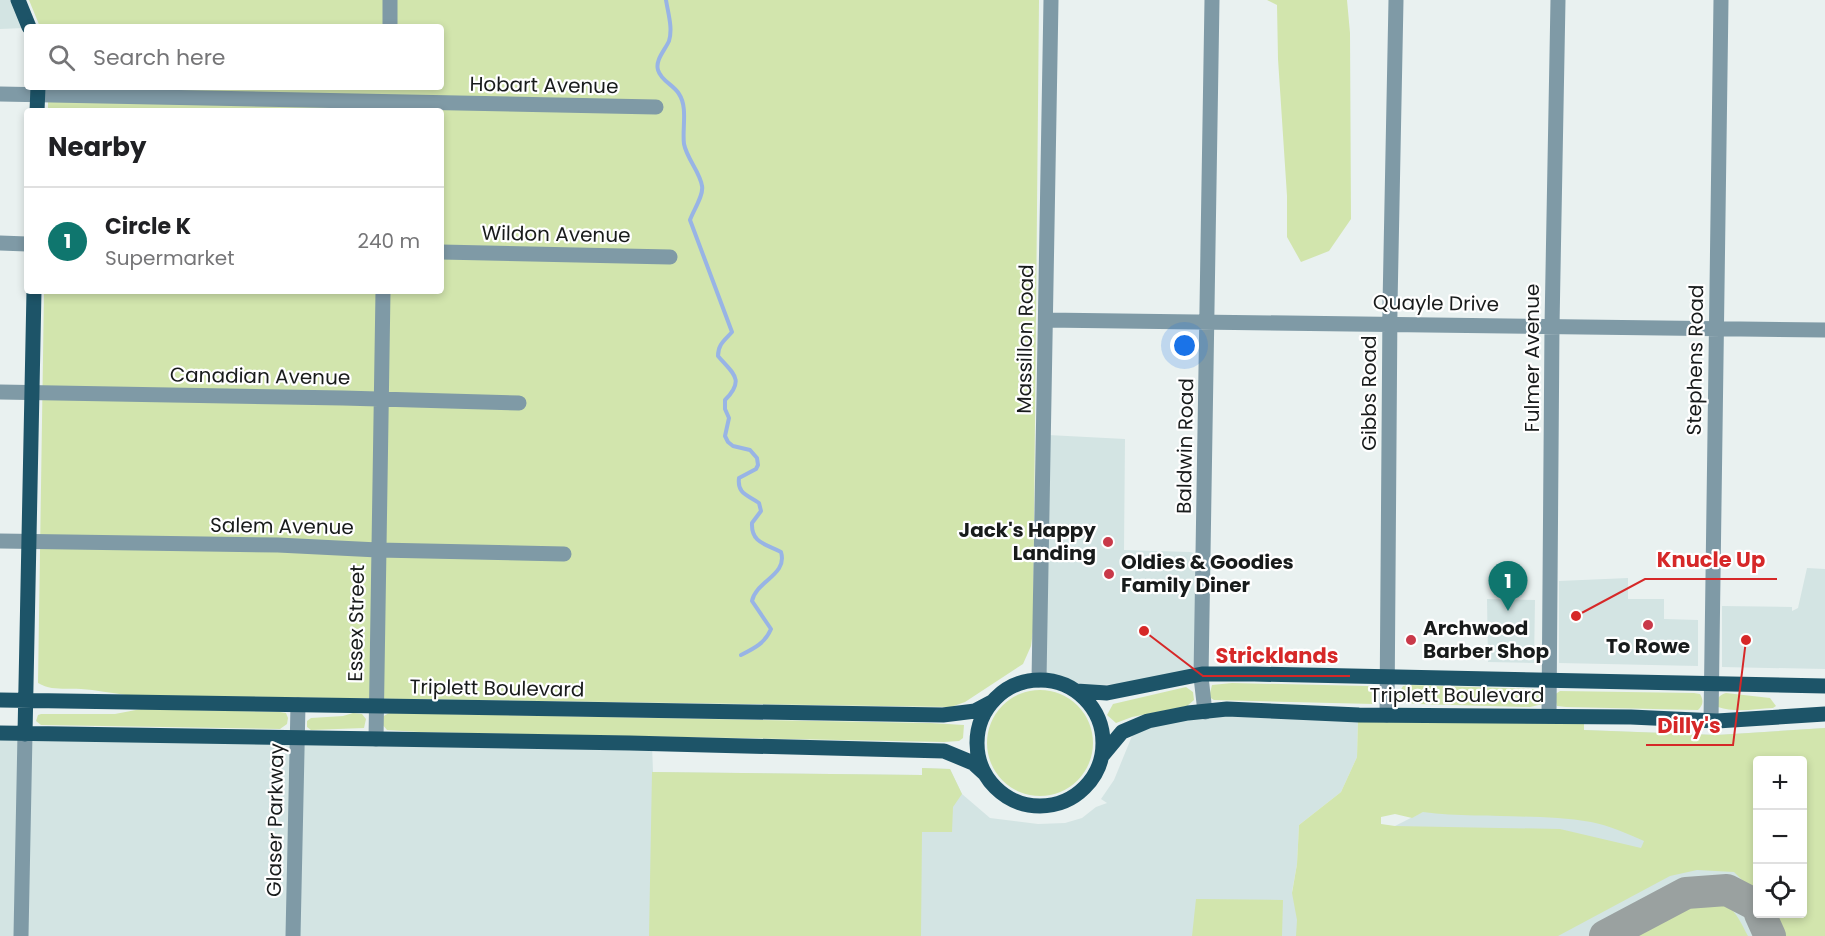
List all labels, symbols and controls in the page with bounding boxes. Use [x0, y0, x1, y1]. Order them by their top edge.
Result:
search box [24, 24, 444, 90]
icon: search [45, 41, 78, 74]
text: Search here [93, 42, 226, 73]
street label: Hobart Avenue [469, 70, 619, 100]
text: Nearby [48, 129, 146, 165]
text: Circle K [105, 211, 191, 242]
street label: Wildon Avenue [481, 219, 631, 249]
text: 1 [64, 227, 71, 255]
text: 240 m [357, 227, 420, 255]
text: Supermarket [105, 244, 234, 272]
street label: Massillon Road [1010, 264, 1040, 414]
street label: Fulmer Avenue [1518, 284, 1546, 432]
street label: Stephens Road [1680, 284, 1710, 436]
street label: Quayle Drive [1373, 288, 1499, 318]
your location [1170, 331, 1199, 360]
street label: Gibbs Road [1355, 335, 1383, 451]
street label: Canadian Avenue [170, 360, 350, 392]
street label: Baldwin Road [1170, 378, 1200, 514]
street label: Salem Avenue [210, 511, 354, 541]
place label: Jack's Happy Landing [959, 516, 1096, 567]
marker: Jack's Happy Landing [1101, 535, 1115, 549]
callout: Knucle Up [1645, 540, 1777, 579]
text: Knucle Up [1657, 545, 1765, 574]
place label: Oldies & Goodies Family Diner [1121, 548, 1294, 599]
pin: 1 [1488, 562, 1528, 611]
street label: Essex Street [341, 564, 371, 682]
marker: Oldies & Goodies Family Diner [1102, 567, 1116, 581]
place label: Archwood Barber Shop [1423, 614, 1550, 665]
marker: To Rowe [1641, 618, 1655, 632]
place label: To Rowe [1606, 632, 1690, 660]
marker: Archwood Barber Shop [1404, 633, 1418, 647]
callout: Stricklands [1203, 637, 1350, 676]
text: Stricklands [1216, 641, 1338, 670]
street label: Triplett Boulevard [409, 672, 585, 704]
street label: Triplett Boulevard [1370, 681, 1544, 709]
callout: Dilly's [1646, 706, 1733, 745]
text: Dilly's [1657, 711, 1721, 740]
street label: Glaser Parkway [260, 743, 290, 897]
map controls [1753, 756, 1807, 918]
button: + [1753, 756, 1807, 810]
button: − [1753, 810, 1807, 864]
button: locate [1753, 864, 1807, 918]

